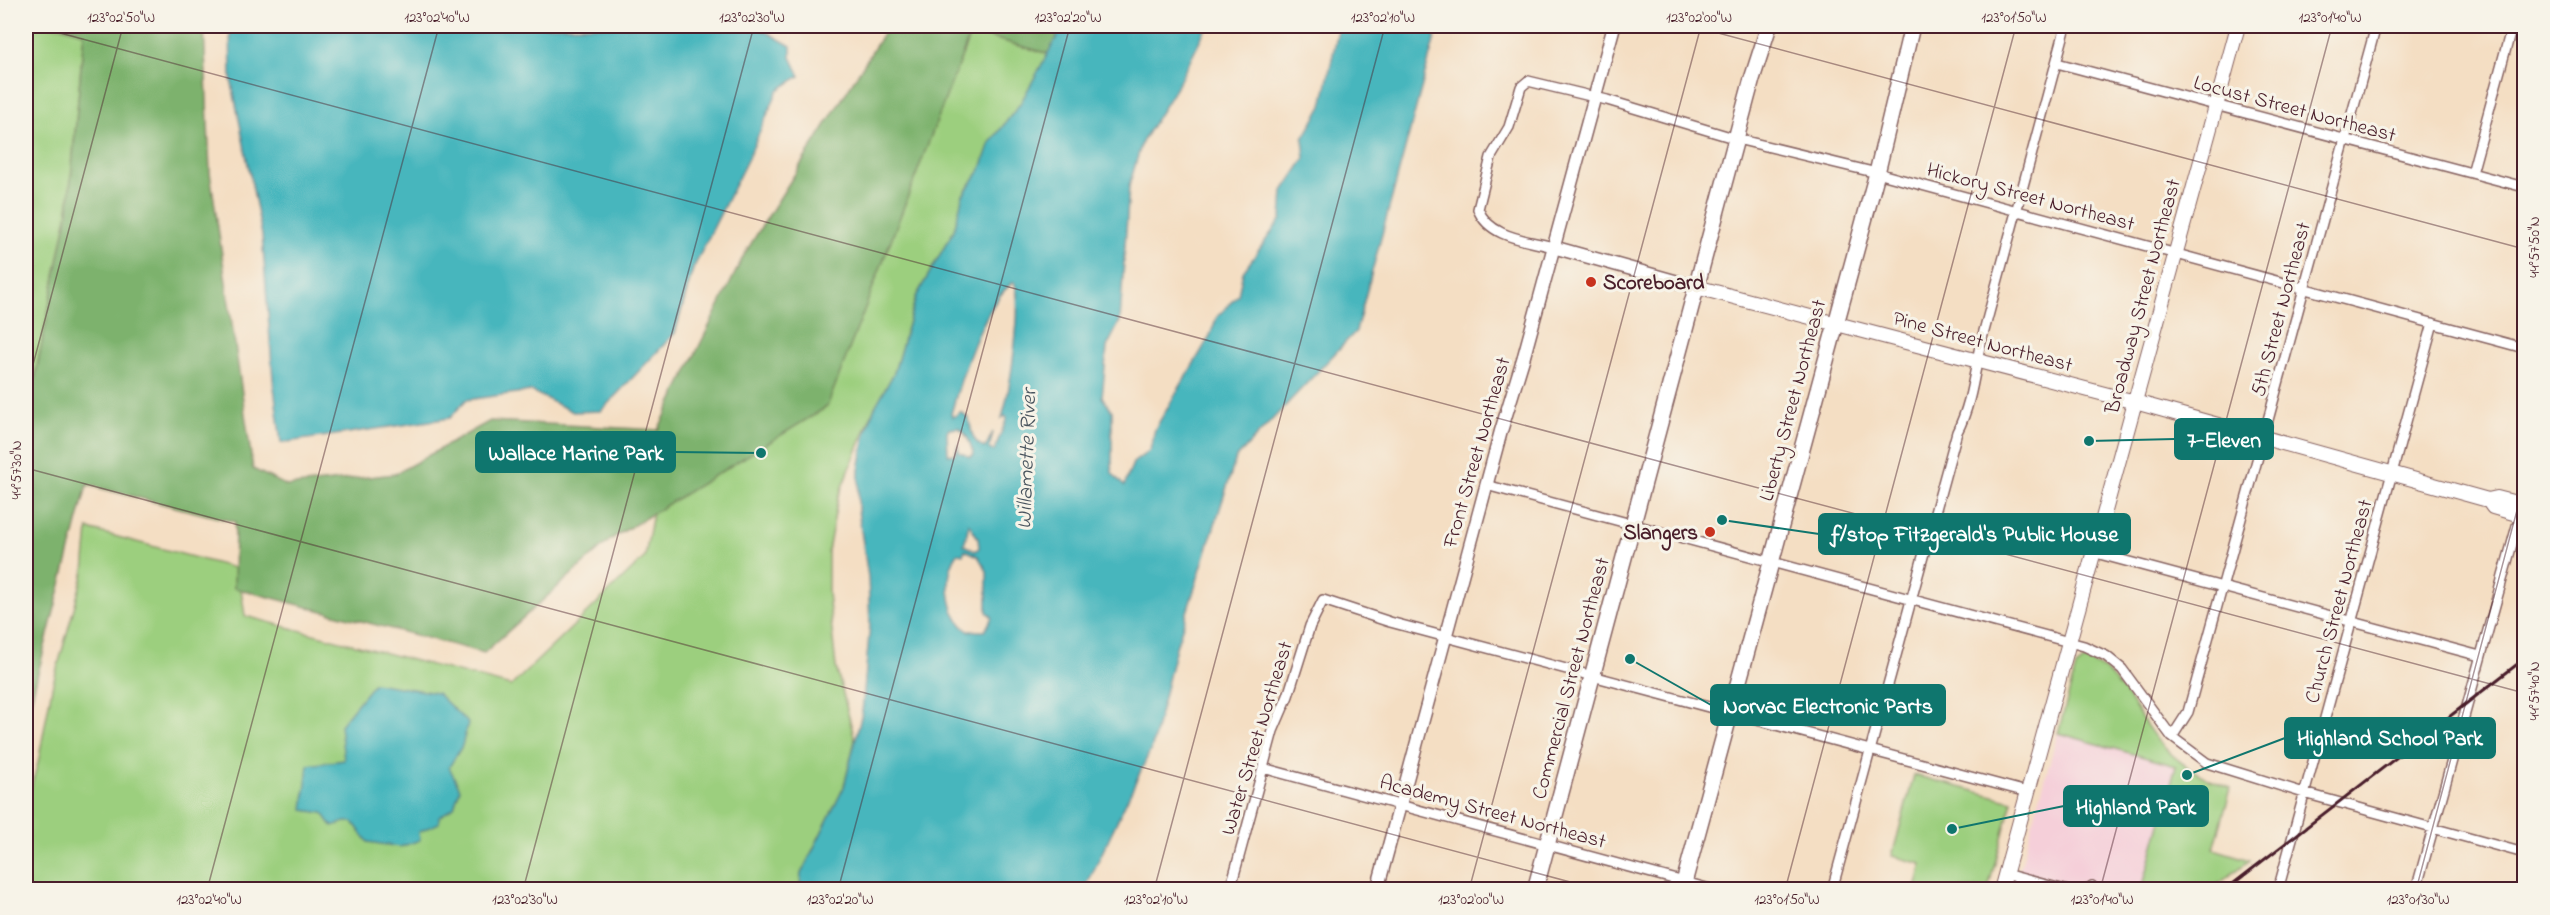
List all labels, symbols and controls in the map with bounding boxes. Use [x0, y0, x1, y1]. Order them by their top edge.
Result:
text: 123°02'50"W [87, 7, 155, 29]
text: 123°02'40"W [404, 7, 470, 29]
text: 123°02'30"W [719, 7, 785, 29]
text: 123°02'20"W [1034, 7, 1102, 29]
text: 123°02'10"W [1351, 7, 1415, 29]
text: 123°02'00"W [1666, 7, 1732, 29]
text: 123°01'50"W [1981, 7, 2047, 29]
text: 123°01'40"W [2298, 7, 2362, 29]
street label: Locust Street Northeast [2190, 68, 2399, 151]
street label: Hickory Street Northeast [1923, 156, 2138, 242]
street label: Broadway Street Northeast [2098, 176, 2192, 419]
text: 44°57'50"N [2524, 216, 2546, 278]
street label: 5th Street Northeast [2244, 219, 2320, 400]
place label: Scoreboard [1603, 269, 1705, 299]
marker: Scoreboard [1584, 275, 1598, 289]
street label: Liberty Street Northeast [1753, 296, 1837, 505]
street label: Pine Street Northeast [1889, 305, 2076, 381]
street label: Front Street Northeast [1436, 354, 1520, 552]
water label: Willamette River [1010, 385, 1047, 530]
callout: 7-Eleven [2175, 419, 2273, 459]
text: 7-Eleven [2187, 426, 2261, 458]
callout: Wallace Marine Park [476, 432, 675, 472]
text: Wallace Marine Park [488, 439, 665, 471]
text: 44°57'30"N [6, 440, 28, 500]
street label: Church Street Northeast [2298, 496, 2382, 707]
callout: ƒ/stop Fitzgerald's Public House [1819, 514, 2130, 554]
place label: Slangers [1623, 519, 1698, 551]
text: ƒ/stop Fitzgerald's Public House [1829, 520, 2119, 553]
marker: Slangers [1703, 525, 1717, 539]
street label: Commercial Street Northeast [1525, 554, 1619, 803]
street label: Water Street Northeast [1214, 638, 1302, 839]
text: 44°57'40"N [2524, 661, 2546, 721]
callout: Norvac Electronic Parts [1711, 685, 1945, 725]
text: Norvac Electronic Parts [1723, 692, 1933, 724]
callout: Highland School Park [2285, 718, 2495, 758]
text: Highland School Park [2297, 724, 2484, 757]
street label: Academy Street Northeast [1375, 768, 1609, 860]
callout: Highland Park [2064, 786, 2208, 826]
text: Highland Park [2076, 793, 2197, 826]
text: 123°02'40"W [176, 889, 242, 911]
text: 123°02'30"W [492, 889, 558, 911]
text: 123°02'20"W [806, 889, 874, 911]
text: 123°02'10"W [1124, 889, 1188, 911]
text: 123°02'00"W [1438, 889, 1504, 911]
text: 123°01'50"W [1754, 889, 1820, 911]
text: 123°01'40"W [2070, 889, 2134, 911]
text: 123°01'30"W [2386, 889, 2450, 911]

